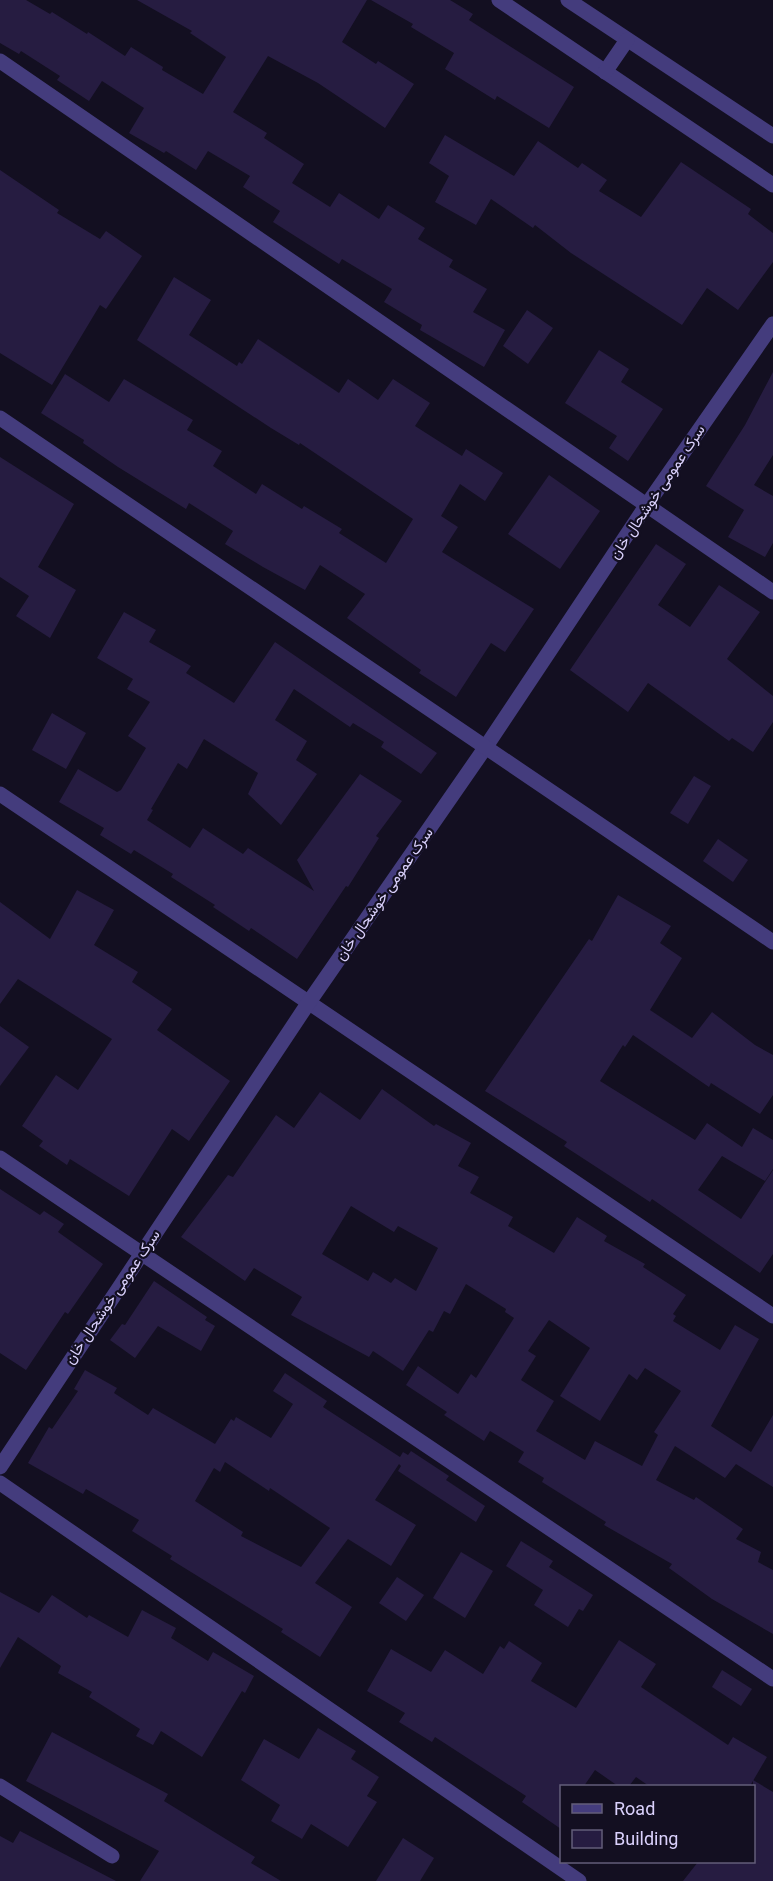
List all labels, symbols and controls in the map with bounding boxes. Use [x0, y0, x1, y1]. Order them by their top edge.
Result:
street label: سرک عمومی خوشحال خان [605, 421, 710, 563]
street label: سرک عمومی خوشحال خان [331, 824, 438, 964]
street label: سرک عمومی خوشحال خان [60, 1226, 165, 1368]
legend [560, 1785, 755, 1863]
text: Road [614, 1798, 655, 1819]
text: Building [614, 1828, 678, 1849]

